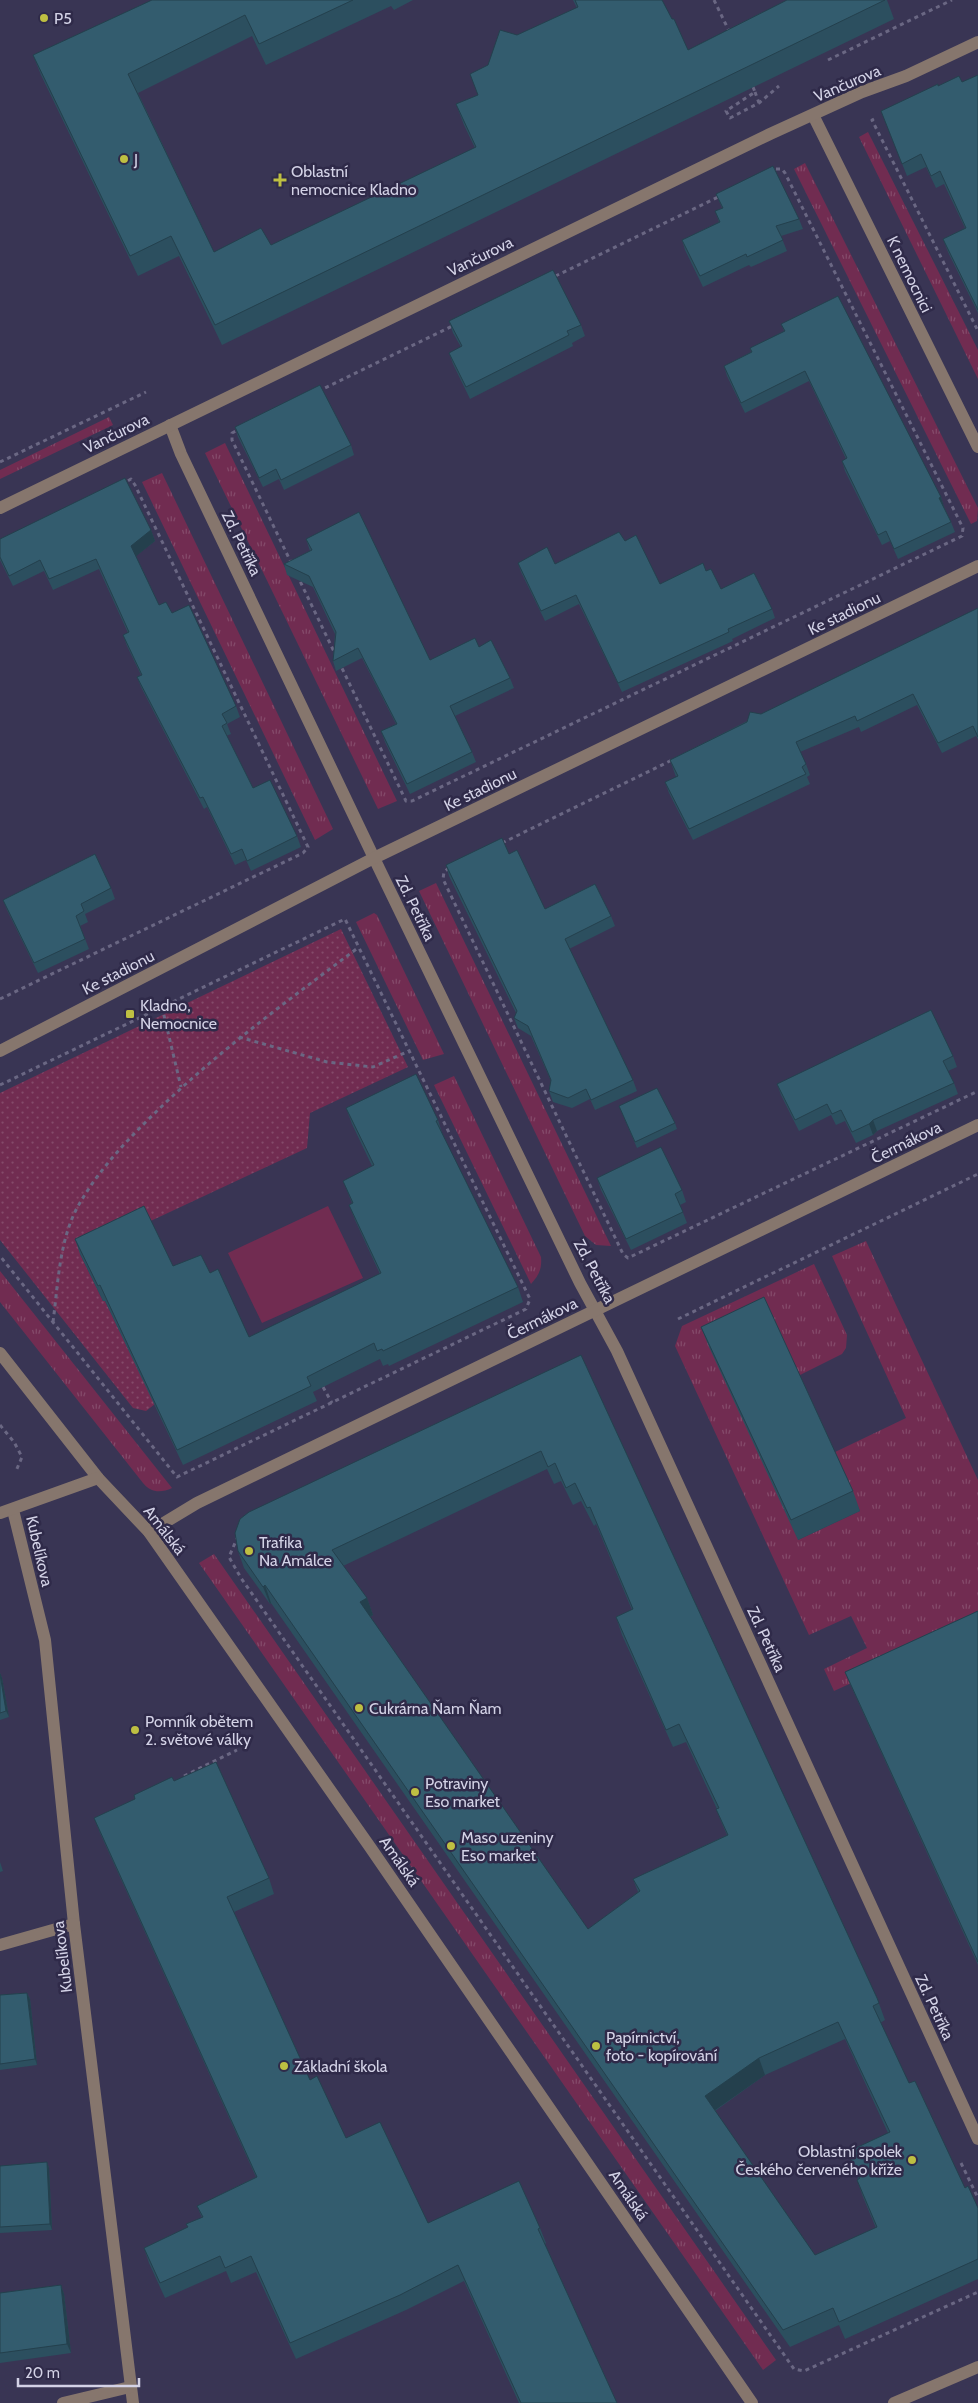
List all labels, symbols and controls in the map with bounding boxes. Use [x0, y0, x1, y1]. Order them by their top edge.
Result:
place label: P5 [54, 9, 72, 28]
marker: P5 [38, 12, 50, 24]
street label: Vančurova [811, 61, 884, 106]
place label: J [133, 150, 138, 169]
marker: J [118, 153, 130, 165]
place label: Oblastní nemocnice Kladno [291, 162, 417, 199]
marker: Oblastní nemocnice Kladno [273, 173, 287, 187]
street label: Vančurova [444, 232, 516, 280]
street label: K nemocnici [883, 233, 936, 316]
street label: Vančurova [80, 409, 152, 457]
street label: Zd. Petříka [218, 508, 266, 579]
street label: Ke stadionu [805, 588, 884, 639]
street label: Ke stadionu [441, 764, 520, 815]
street label: Zd. Petříka [392, 873, 440, 944]
street label: Ke stadionu [79, 946, 157, 999]
place label: Kladno, Nemocnice [140, 996, 217, 1033]
marker: Kladno, Nemocnice [124, 1008, 136, 1020]
street label: Čermákova [868, 1117, 945, 1168]
street label: Zd. Petříka [570, 1236, 619, 1307]
street label: Čermákova [504, 1293, 581, 1344]
street label: Amálská [140, 1502, 190, 1559]
street label: Kubelíkova [22, 1514, 57, 1589]
place label: Trafika Na Amálce [259, 1533, 332, 1570]
marker: Trafika Na Amálce [243, 1545, 255, 1557]
street label: Zd. Petříka [743, 1604, 790, 1675]
place label: Cukrárna Ňam Ňam [369, 1699, 502, 1718]
marker: Cukrárna Ňam Ňam [353, 1702, 365, 1714]
place label: Pomník obětem 2. světové války [145, 1712, 253, 1749]
marker: Pomník obětem 2. světové války [129, 1724, 141, 1736]
place label: Potraviny Eso market [425, 1774, 501, 1811]
marker: Potraviny Eso market [409, 1786, 421, 1798]
place label: Maso uzeniny Eso market [461, 1828, 554, 1865]
street label: Amálská [376, 1833, 424, 1890]
marker: Maso uzeniny Eso market [445, 1840, 457, 1852]
street label: Kubelíkova [49, 1920, 76, 1994]
street label: Zd. Petříka [911, 1972, 958, 2043]
place label: Papírnictví, foto - kopírování [606, 2028, 718, 2065]
marker: Papírnictví, foto - kopírování [590, 2040, 602, 2052]
place label: Základní škola [294, 2057, 388, 2076]
marker: Základní škola [278, 2060, 290, 2072]
place label: Oblastní spolek Českého červeného kříže [735, 2142, 903, 2179]
marker: Oblastní spolek Českého červeného kříže [906, 2154, 918, 2166]
street label: Amálská [605, 2166, 652, 2224]
scale bar [18, 2356, 139, 2388]
text: 20 m [25, 2364, 60, 2382]

